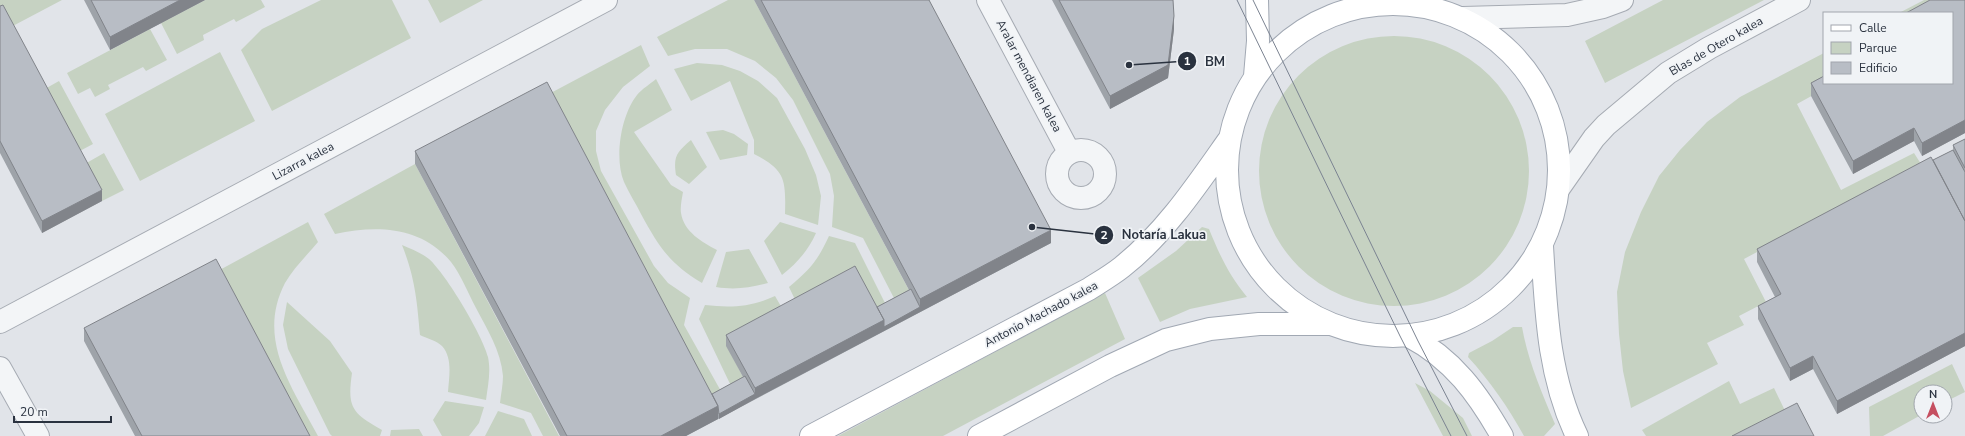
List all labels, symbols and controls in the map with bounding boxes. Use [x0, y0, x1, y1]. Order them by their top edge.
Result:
legend [1823, 12, 1953, 84]
street label: Blas de Otero kalea [1666, 13, 1766, 79]
street label: Aralar mendiaren kalea [993, 17, 1065, 135]
text: Calle [1859, 20, 1887, 36]
text: Parque [1859, 40, 1897, 56]
callout: BM [1177, 49, 1233, 74]
text: 1 [1183, 53, 1191, 69]
text: BM [1205, 53, 1225, 71]
text: Edificio [1859, 60, 1898, 76]
street label: Lizarra kalea [269, 138, 337, 184]
callout: Notaría Lakua [1094, 222, 1214, 247]
text: Notaría Lakua [1122, 226, 1206, 244]
text: 2 [1100, 227, 1108, 243]
street label: Antonio Machado kalea [981, 277, 1101, 351]
north arrow [1913, 384, 1953, 424]
text: N [1929, 387, 1937, 402]
scale bar [14, 398, 111, 424]
text: 20 m [20, 404, 48, 420]

